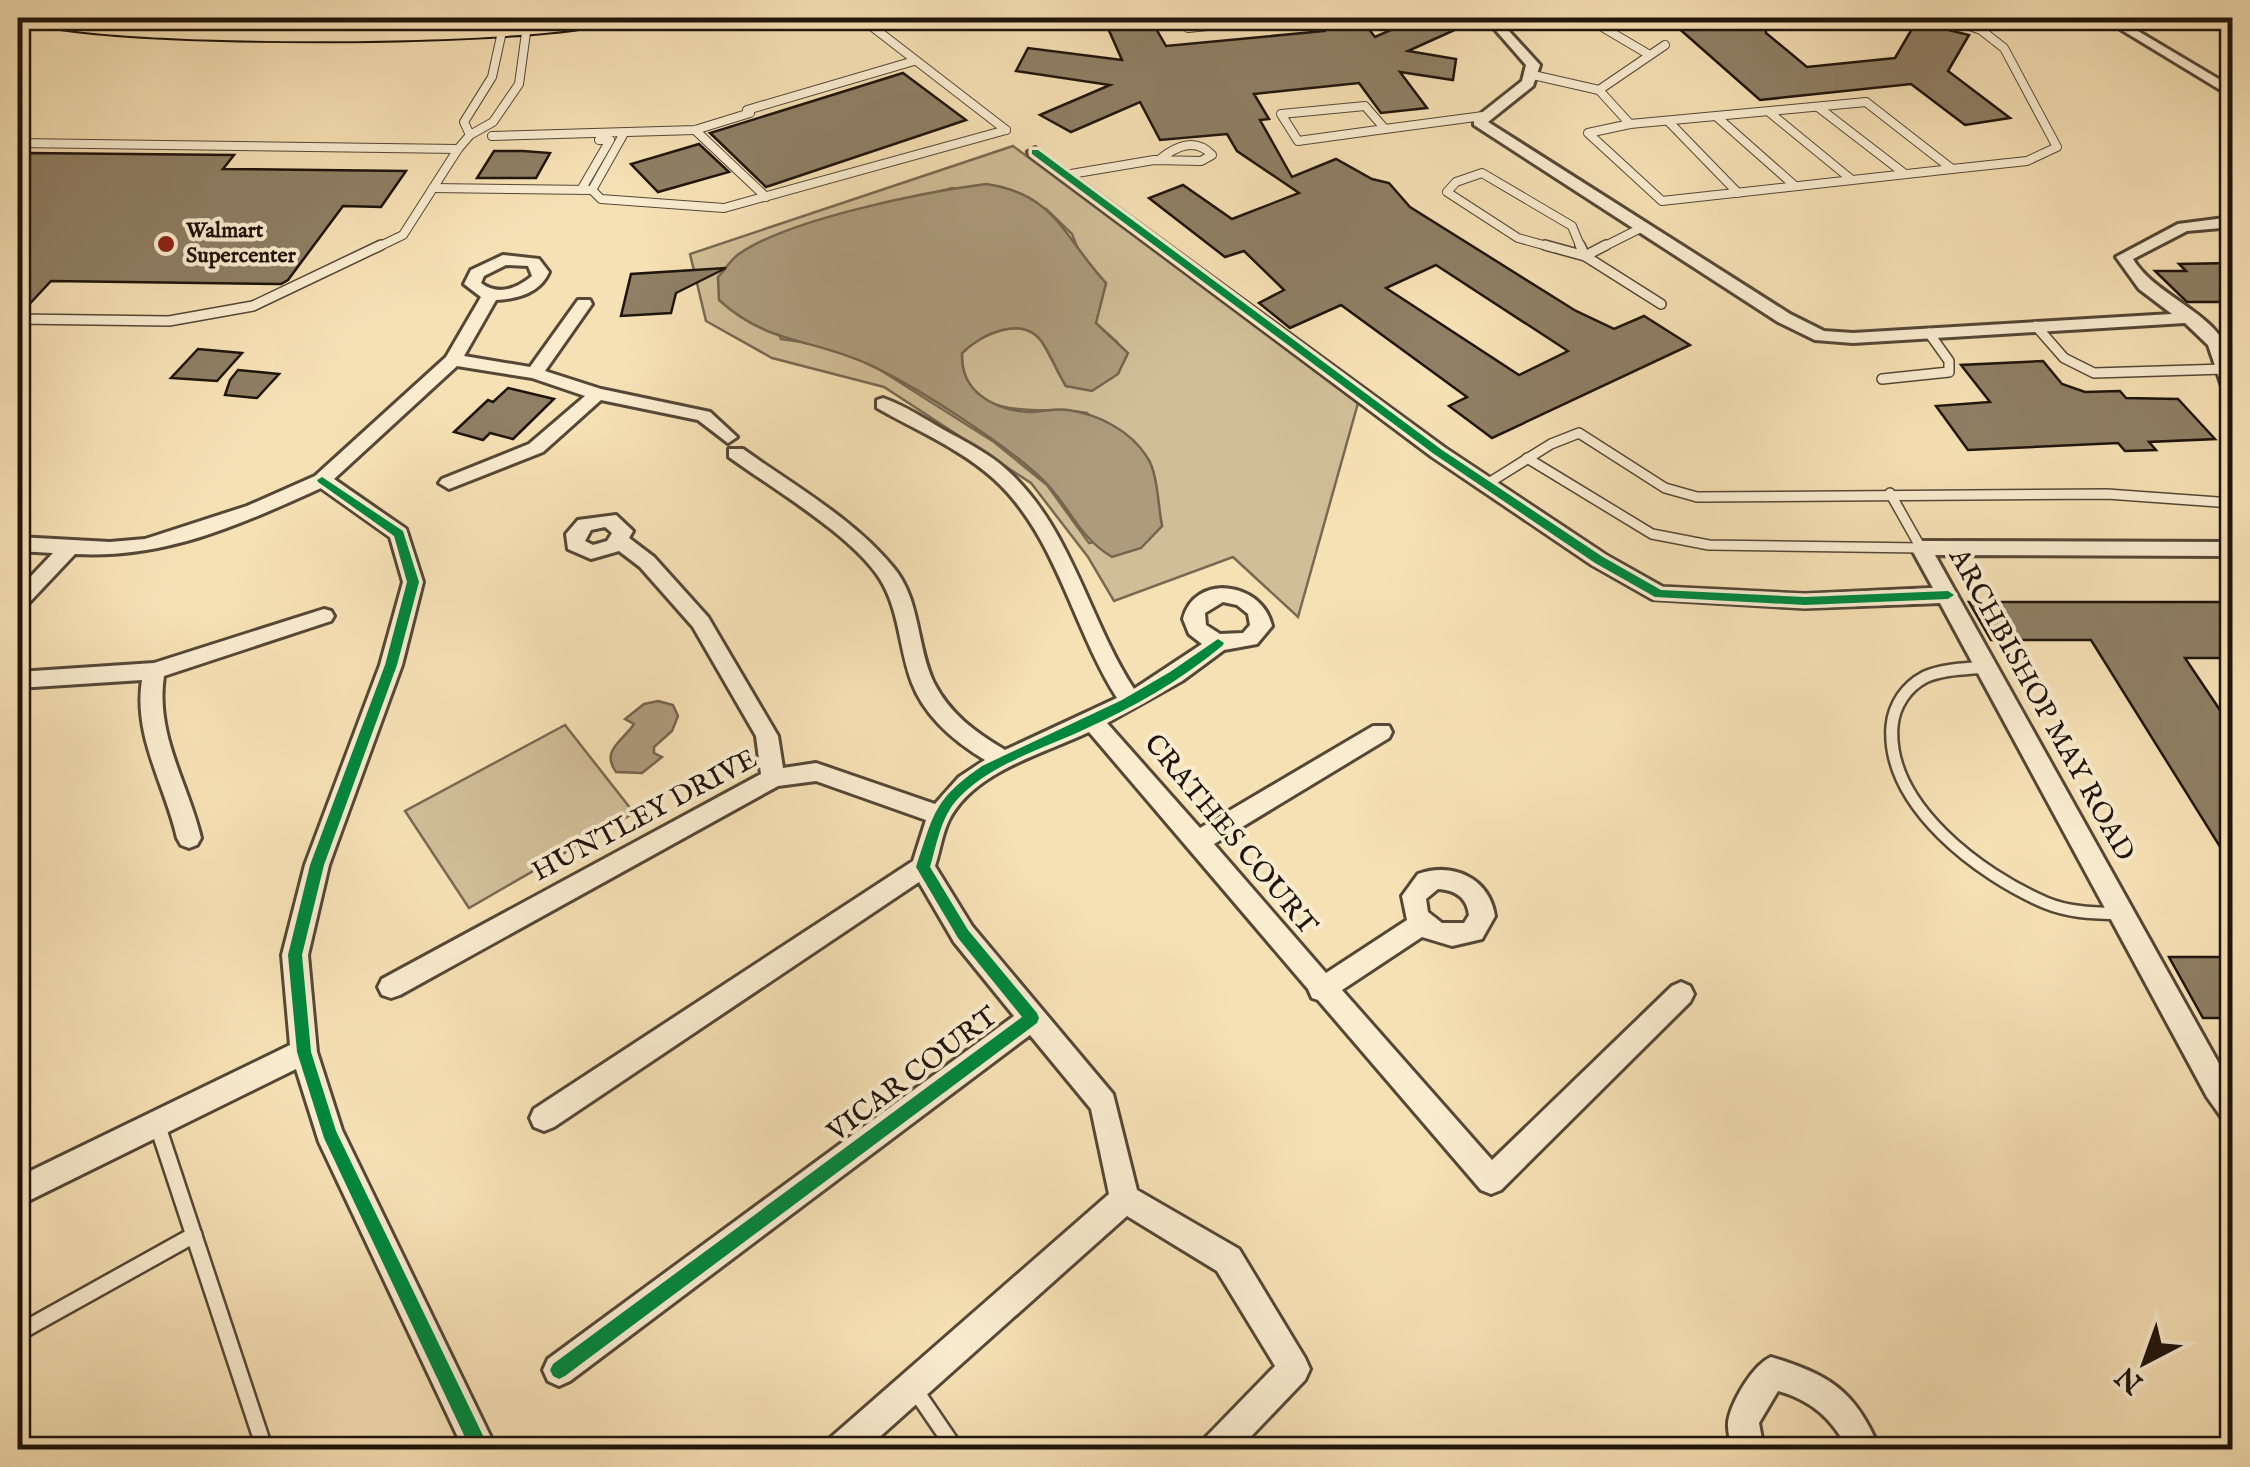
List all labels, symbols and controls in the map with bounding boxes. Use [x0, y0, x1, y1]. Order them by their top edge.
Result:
place label: Walmart Supercenter [185, 217, 297, 270]
marker: Walmart Supercenter [155, 233, 177, 255]
street label: ARCHBISHOP MAY ROAD [1940, 542, 2142, 867]
street label: CRATHES COURT [1136, 727, 1325, 943]
street label: HUNTLEY DRIVE [527, 742, 763, 890]
street label: VICAR COURT [820, 999, 1005, 1151]
north arrow [2095, 1312, 2195, 1412]
text: N [2110, 1358, 2152, 1401]

